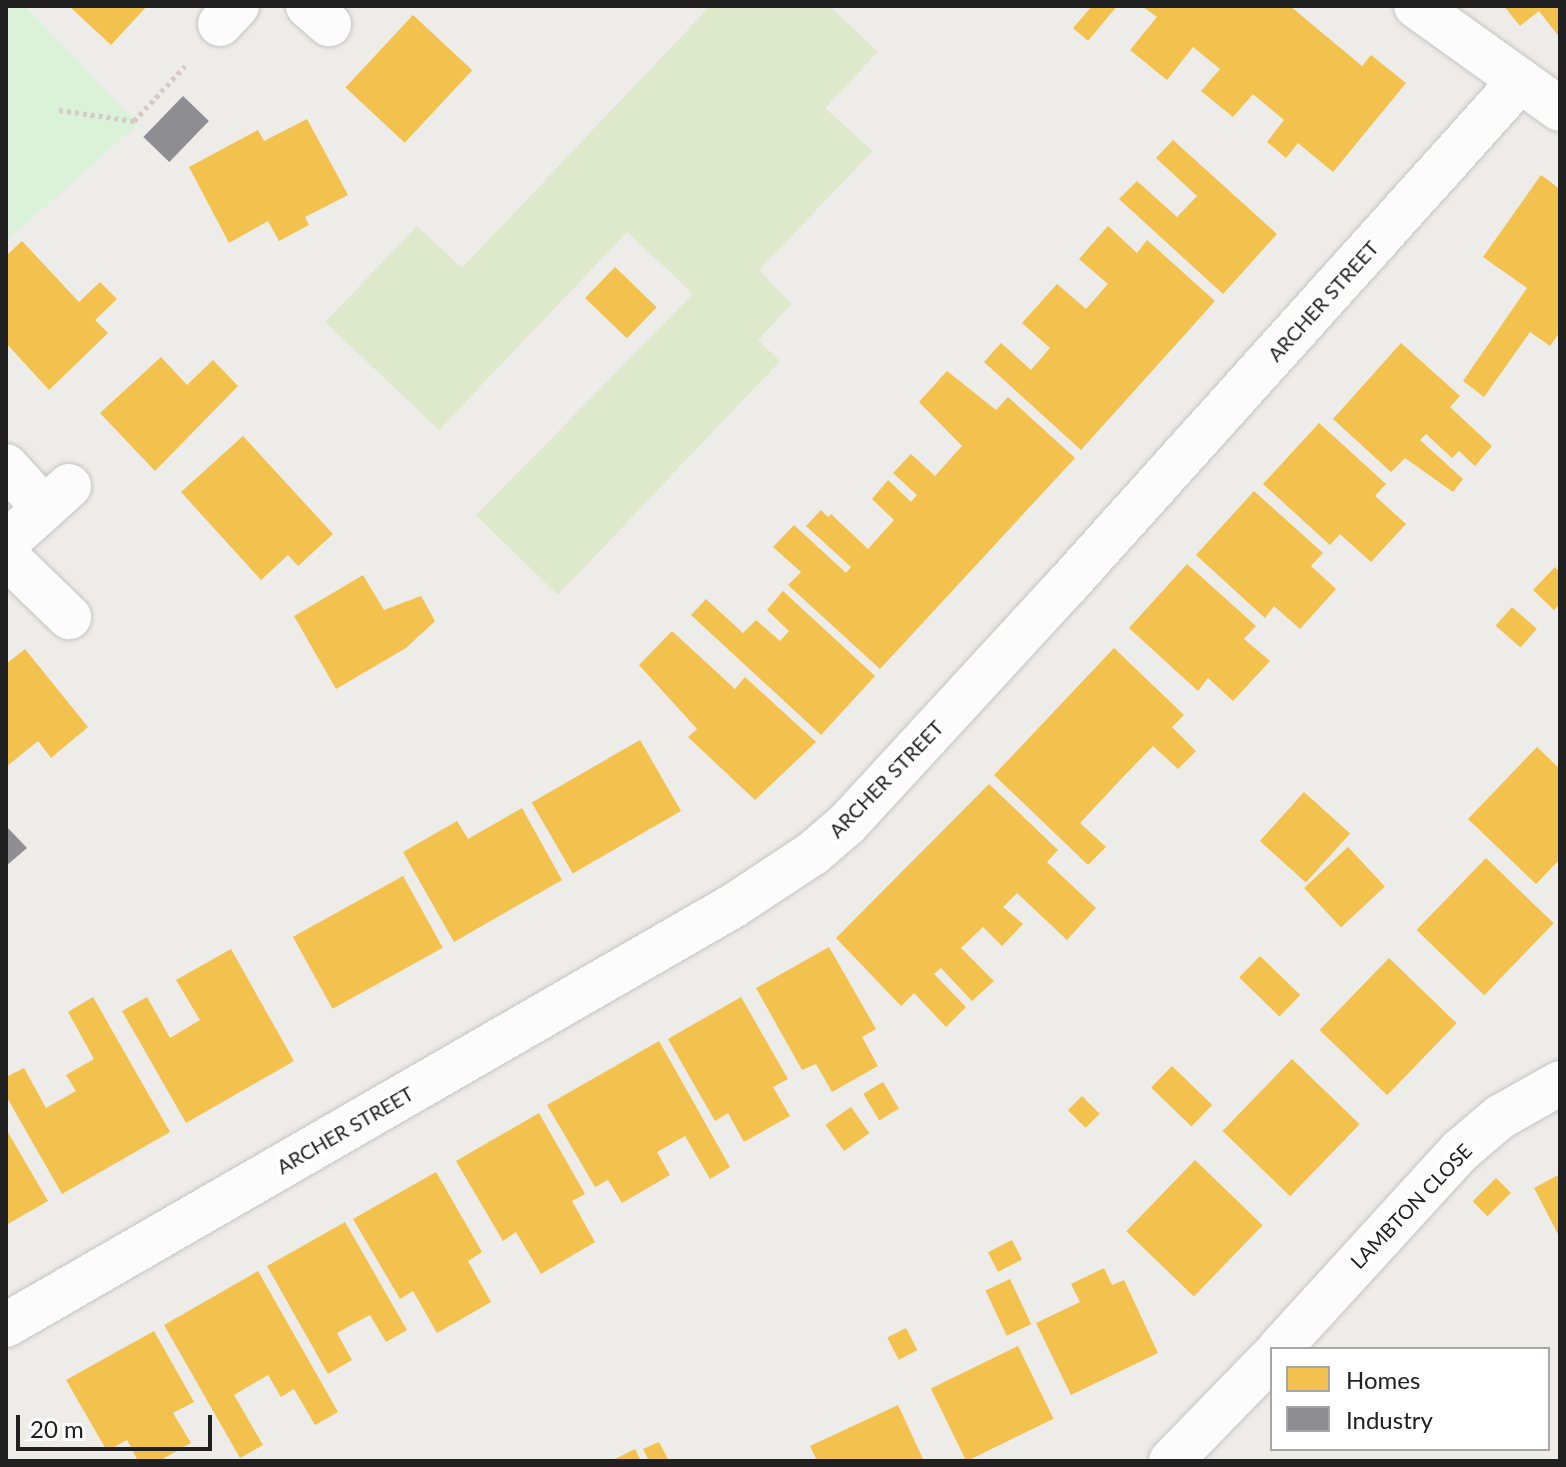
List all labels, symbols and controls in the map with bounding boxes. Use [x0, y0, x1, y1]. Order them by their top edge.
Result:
street label: ARCHER STREET [1263, 236, 1383, 366]
street label: ARCHER STREET [824, 715, 948, 843]
street label: ARCHER STREET [272, 1081, 418, 1179]
street label: LAMBTON CLOSE [1345, 1139, 1477, 1273]
legend [1270, 1347, 1550, 1451]
text: Homes [1346, 1365, 1420, 1394]
scale bar [20, 1399, 216, 1449]
text: Industry [1346, 1405, 1433, 1434]
text: 20 m [30, 1414, 84, 1443]

